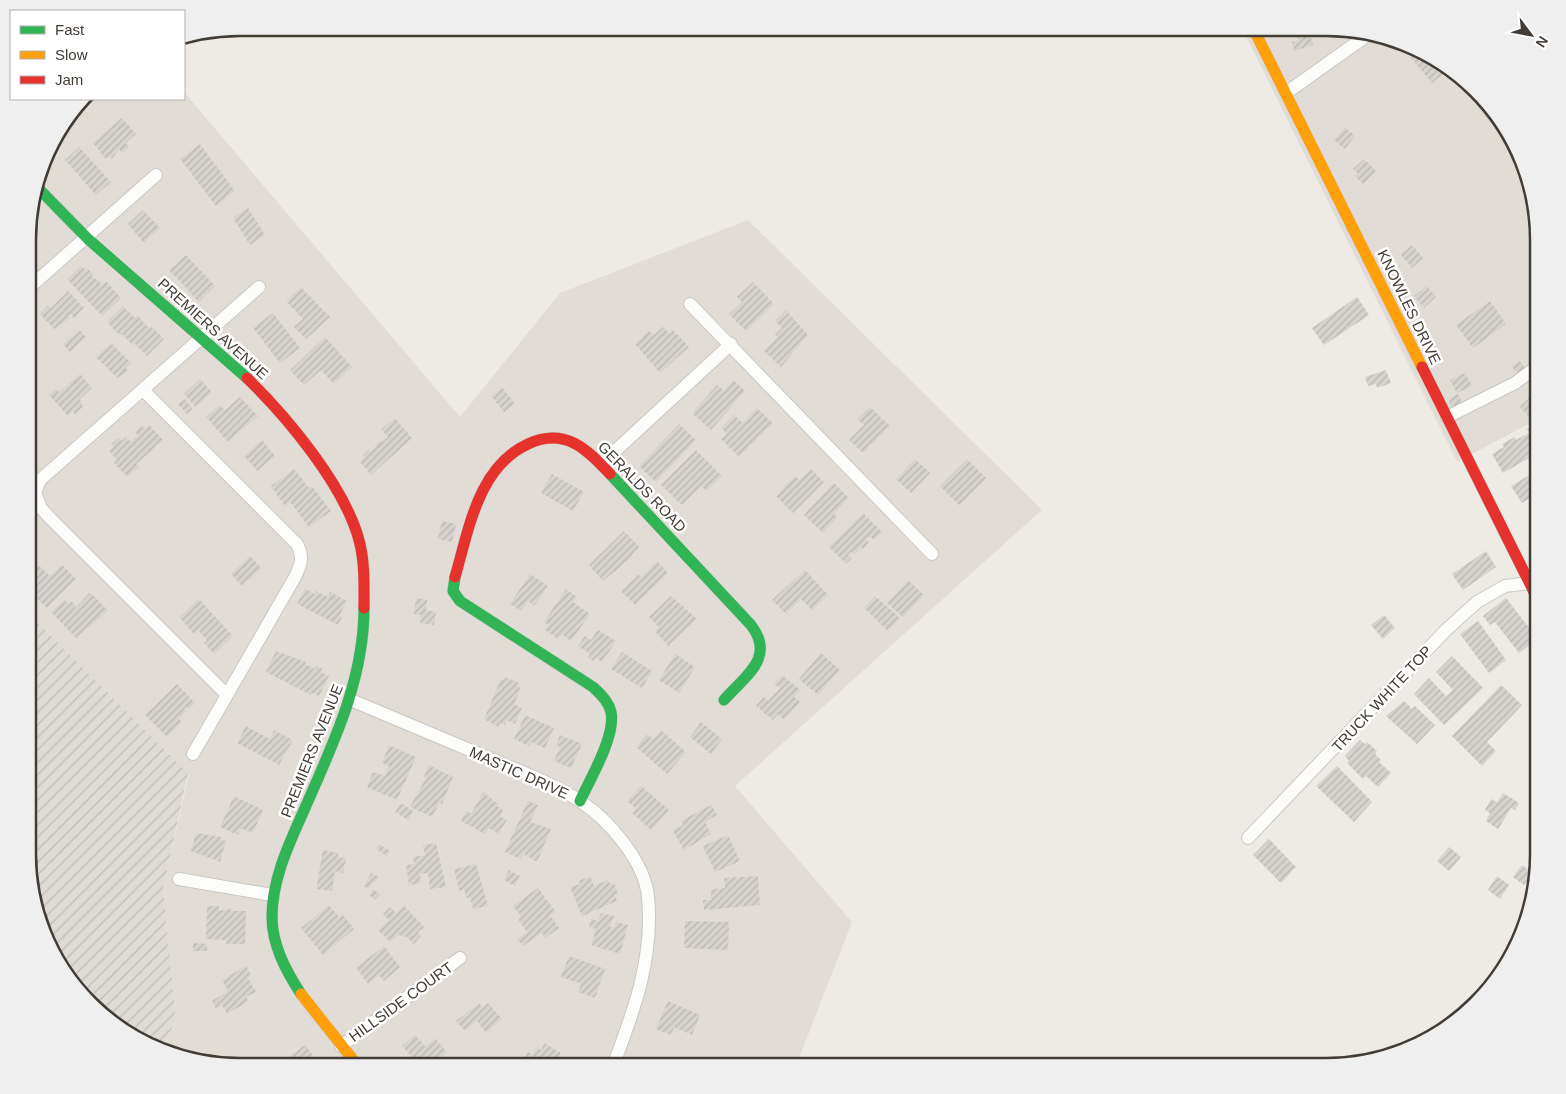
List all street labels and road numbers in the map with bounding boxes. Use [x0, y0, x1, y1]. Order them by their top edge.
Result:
street label: KNOWLES DRIVE [1374, 247, 1444, 367]
street label: PREMIERS AVENUE [155, 275, 272, 383]
street label: GERALDS ROAD [595, 438, 690, 536]
street label: TRUCK WHITE TOP [1328, 642, 1435, 755]
street label: PREMIERS AVENUE [277, 682, 346, 820]
street label: MASTIC DRIVE [467, 743, 571, 802]
street label: HILLSIDE COURT [346, 958, 456, 1045]

